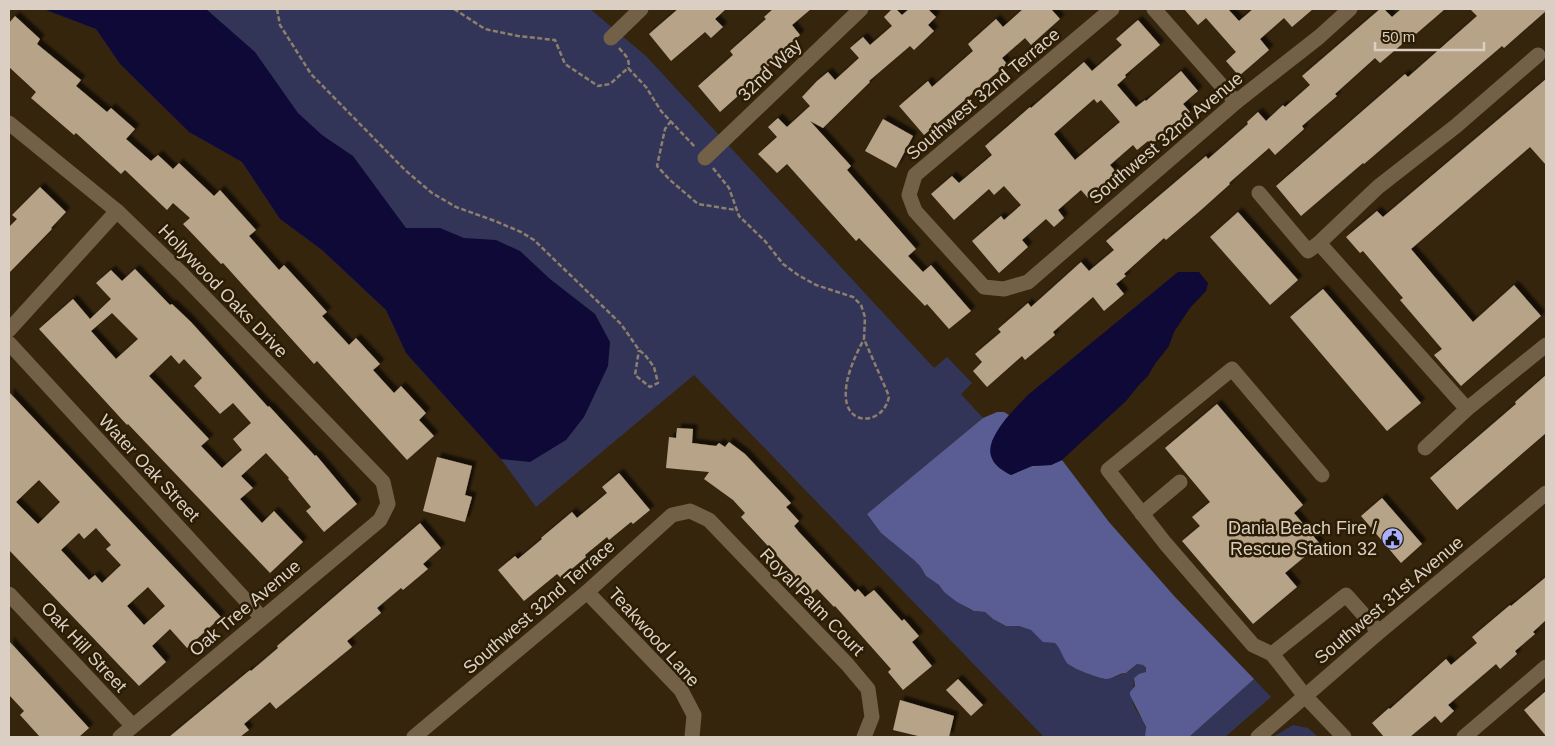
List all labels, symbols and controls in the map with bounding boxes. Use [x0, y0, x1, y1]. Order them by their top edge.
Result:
scale bar [1375, 20, 1484, 52]
street label: Southwest 32nd Terrace [902, 24, 1064, 164]
text: 50 m [1382, 28, 1415, 45]
street label: 32nd Way [734, 35, 806, 105]
street label: Southwest 32nd Avenue [1085, 68, 1247, 208]
street label: Hollywood Oaks Drive [154, 220, 292, 362]
street label: Water Oak Street [95, 411, 203, 525]
place label: Dania Beach Fire / Rescue Station 32 [1228, 518, 1377, 559]
public building icon: Dania Beach Fire / Rescue Station 32 [1381, 526, 1405, 550]
street label: Southwest 31st Avenue [1311, 532, 1467, 668]
street label: Southwest 32nd Terrace [459, 536, 619, 678]
street label: Royal Palm Court [756, 544, 868, 660]
street label: Oak Tree Avenue [185, 556, 305, 660]
street label: Teakwood Lane [604, 583, 704, 691]
street label: Oak Hill Street [37, 598, 131, 696]

